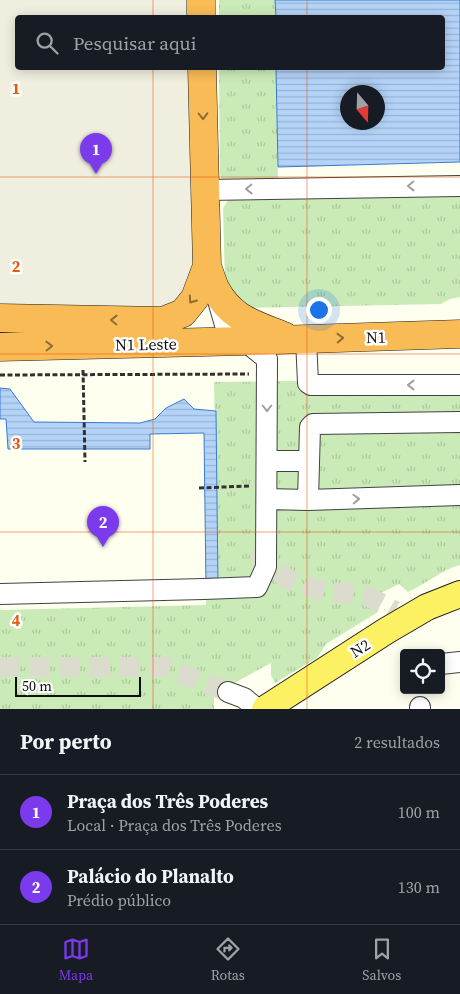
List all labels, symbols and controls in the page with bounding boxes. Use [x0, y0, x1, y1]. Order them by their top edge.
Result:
search box [15, 15, 445, 70]
icon: search [33, 29, 61, 57]
text: Pesquisar aqui [73, 30, 196, 56]
text: 1 [12, 77, 20, 99]
north arrow [340, 85, 385, 130]
one-way arrow [198, 112, 208, 120]
pin: 1 [80, 133, 112, 174]
one-way arrow [407, 181, 415, 192]
one-way arrow [245, 184, 252, 194]
text: 2 [12, 255, 21, 277]
one-way arrow [189, 294, 198, 304]
your location [306, 297, 332, 323]
one-way arrow [110, 315, 118, 326]
street label: N1 [366, 326, 386, 348]
street label: N1 Leste [115, 332, 177, 356]
one-way arrow [337, 332, 345, 343]
one-way arrow [45, 341, 53, 351]
one-way arrow [407, 380, 415, 390]
one-way arrow [262, 404, 272, 412]
text: 3 [12, 432, 21, 454]
one-way arrow [353, 494, 361, 504]
pin: 2 [87, 506, 119, 547]
text: 4 [12, 609, 21, 631]
street label: N2 [346, 633, 374, 663]
map controls [400, 649, 445, 694]
button: locate [400, 649, 445, 694]
scale bar [15, 674, 141, 697]
text: 50 m [22, 676, 52, 696]
text: Por perto [20, 727, 112, 756]
text: 2 resultados [354, 731, 440, 753]
text: Praça dos Três Poderes [67, 788, 268, 814]
text: 1 [32, 801, 40, 823]
text: 100 m [398, 801, 440, 823]
text: Local · Praça dos Três Poderes [67, 814, 282, 836]
text: Palácio do Planalto [67, 863, 234, 889]
text: 2 [32, 876, 40, 898]
text: 130 m [398, 876, 440, 898]
text: Prédio público [67, 889, 171, 911]
tab: Mapa [59, 935, 93, 985]
tab: Rotas [211, 935, 245, 985]
tab: Salvos [362, 935, 401, 985]

